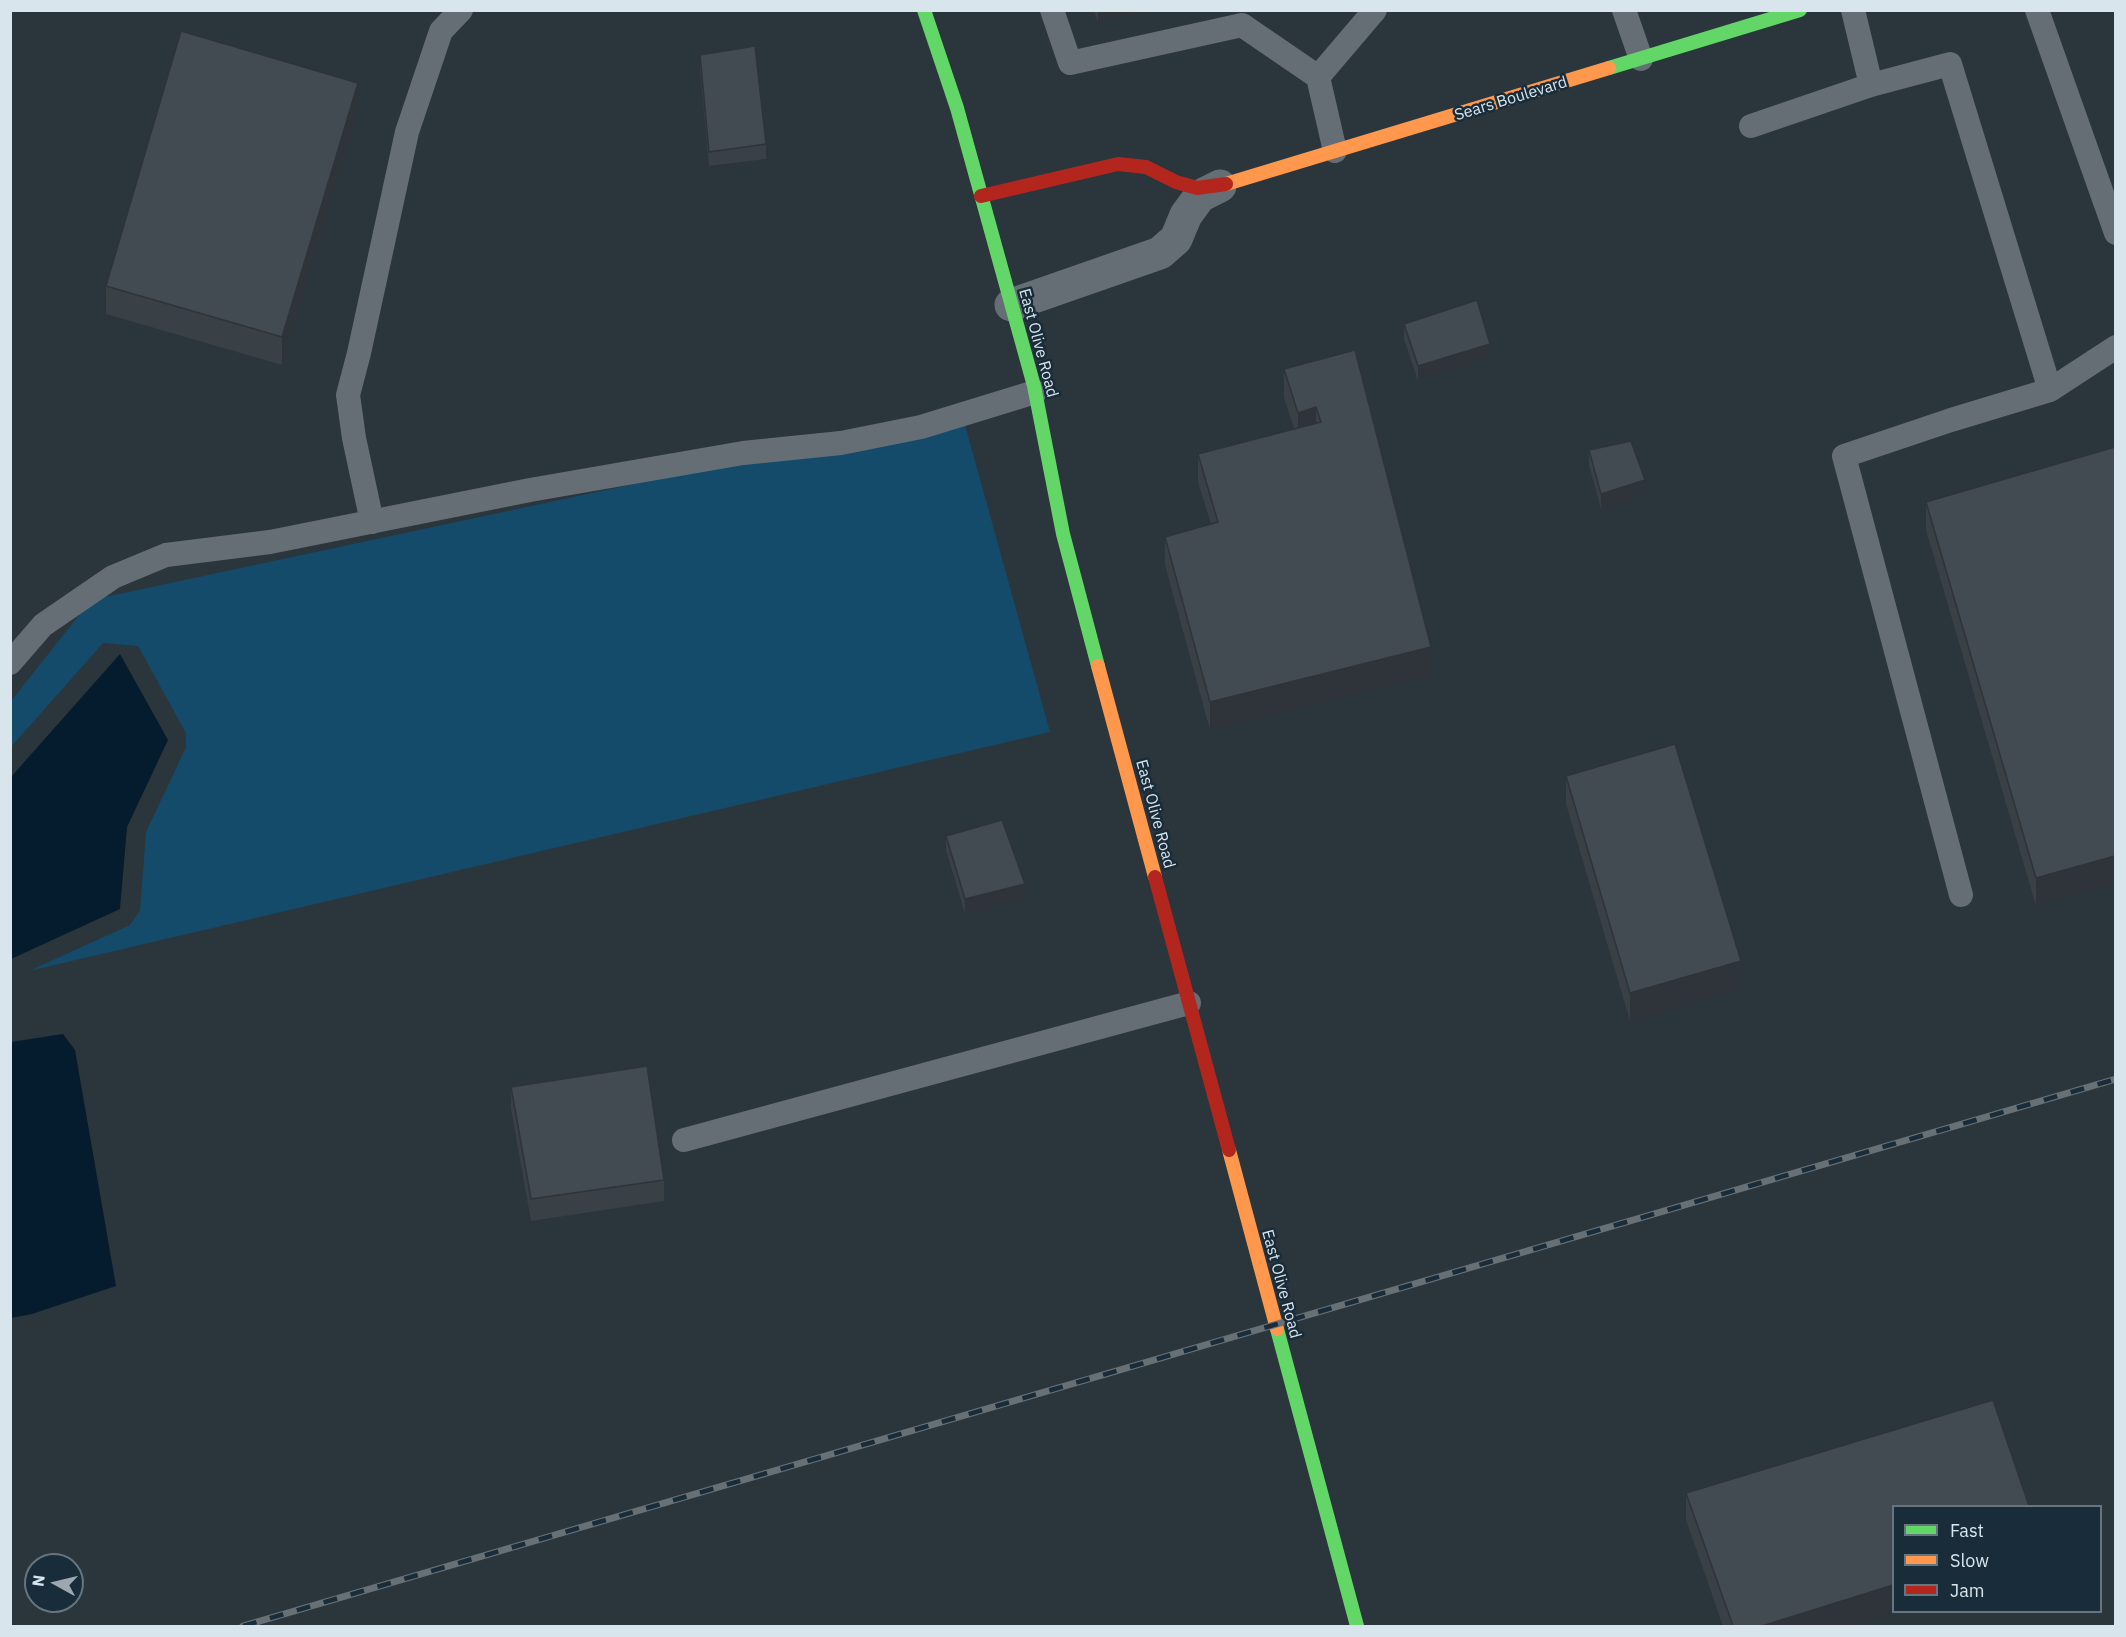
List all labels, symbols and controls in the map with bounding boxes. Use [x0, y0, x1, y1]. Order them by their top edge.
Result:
street label: Sears Boulevard [1452, 73, 1570, 125]
street label: East Olive Road [1014, 287, 1062, 399]
street label: East Olive Road [1131, 758, 1179, 870]
street label: East Olive Road [1257, 1228, 1305, 1340]
legend [1892, 1505, 2102, 1613]
text: Fast [1950, 1519, 1984, 1542]
text: Slow [1950, 1549, 1989, 1572]
north arrow [24, 1553, 84, 1613]
text: N [27, 1574, 49, 1588]
text: Jam [1950, 1579, 1985, 1602]

